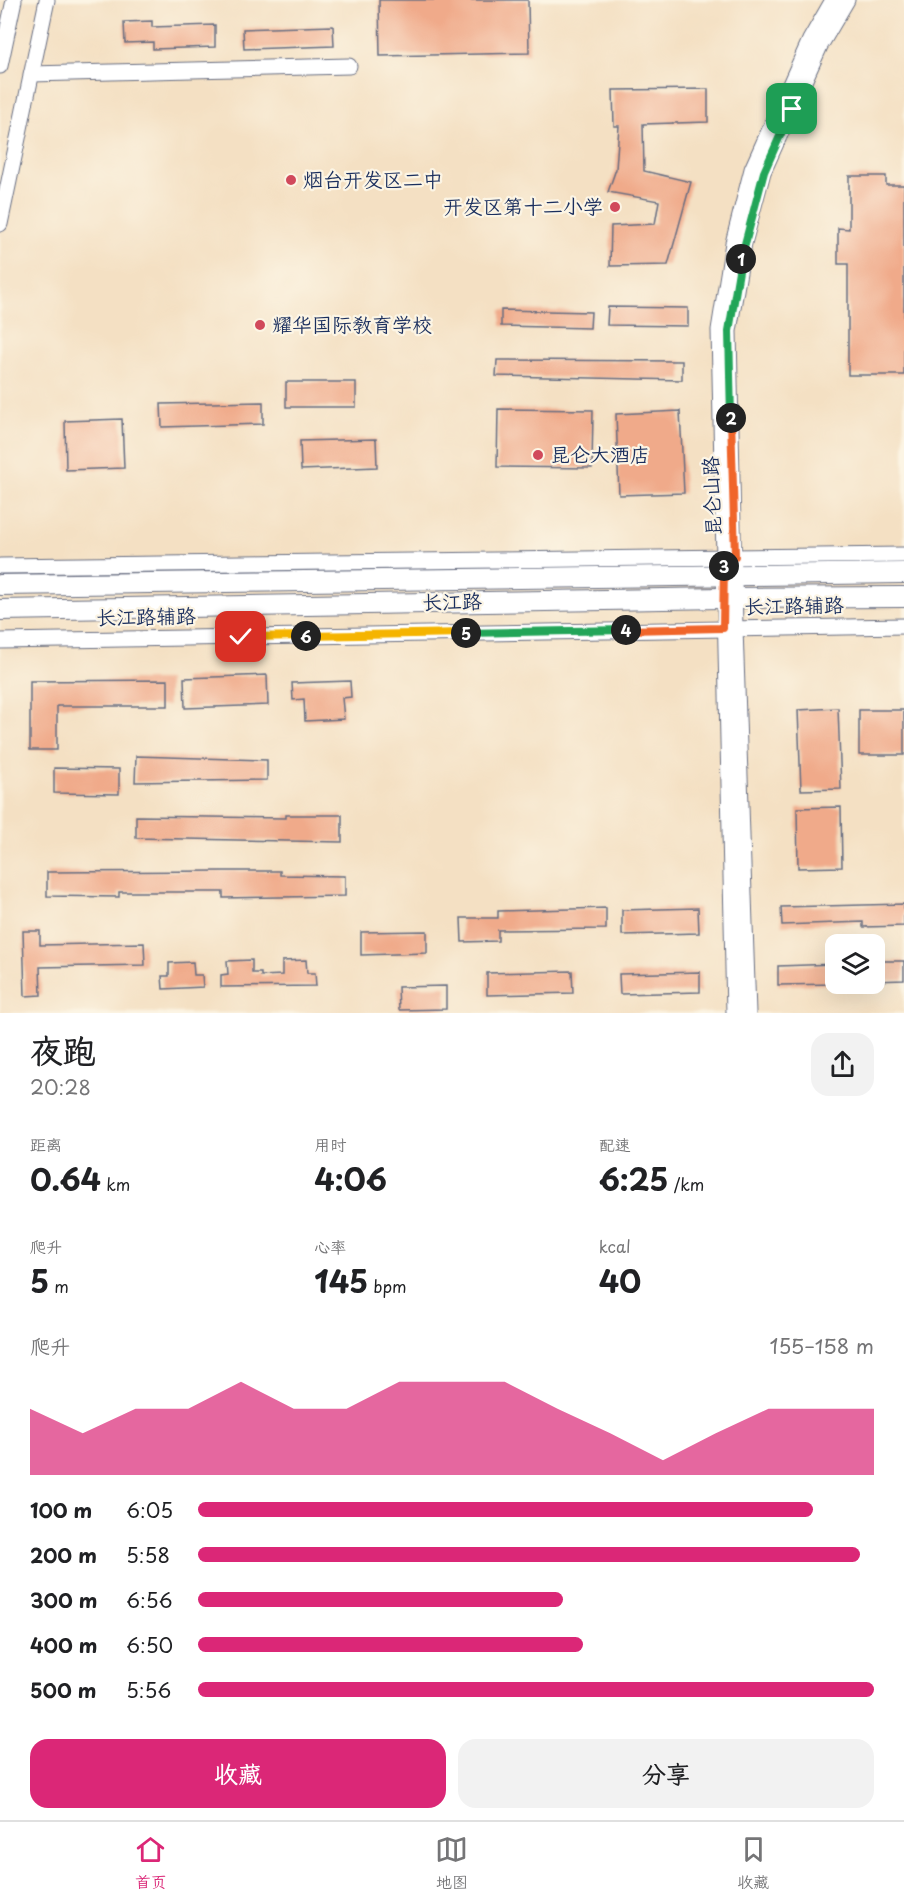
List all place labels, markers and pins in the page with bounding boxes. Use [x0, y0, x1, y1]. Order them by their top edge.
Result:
pin [766, 83, 817, 134]
place label: 烟台开发区二中 [303, 164, 443, 194]
marker: 烟台开发区二中 [284, 173, 298, 187]
place label: 开发区第十二小学 [443, 191, 603, 221]
marker: 开发区第十二小学 [608, 200, 622, 214]
pin: 1 [726, 244, 756, 274]
place label: 耀华国际教育学校 [272, 309, 432, 339]
marker: 耀华国际教育学校 [253, 318, 267, 332]
pin: 2 [716, 403, 746, 433]
place label: 昆仑大酒店 [550, 439, 650, 469]
marker: 昆仑大酒店 [531, 448, 545, 462]
pin: 3 [709, 551, 739, 581]
pin [215, 611, 266, 662]
pin: 4 [611, 615, 641, 645]
pin: 5 [451, 618, 481, 648]
pin: 6 [291, 621, 321, 651]

